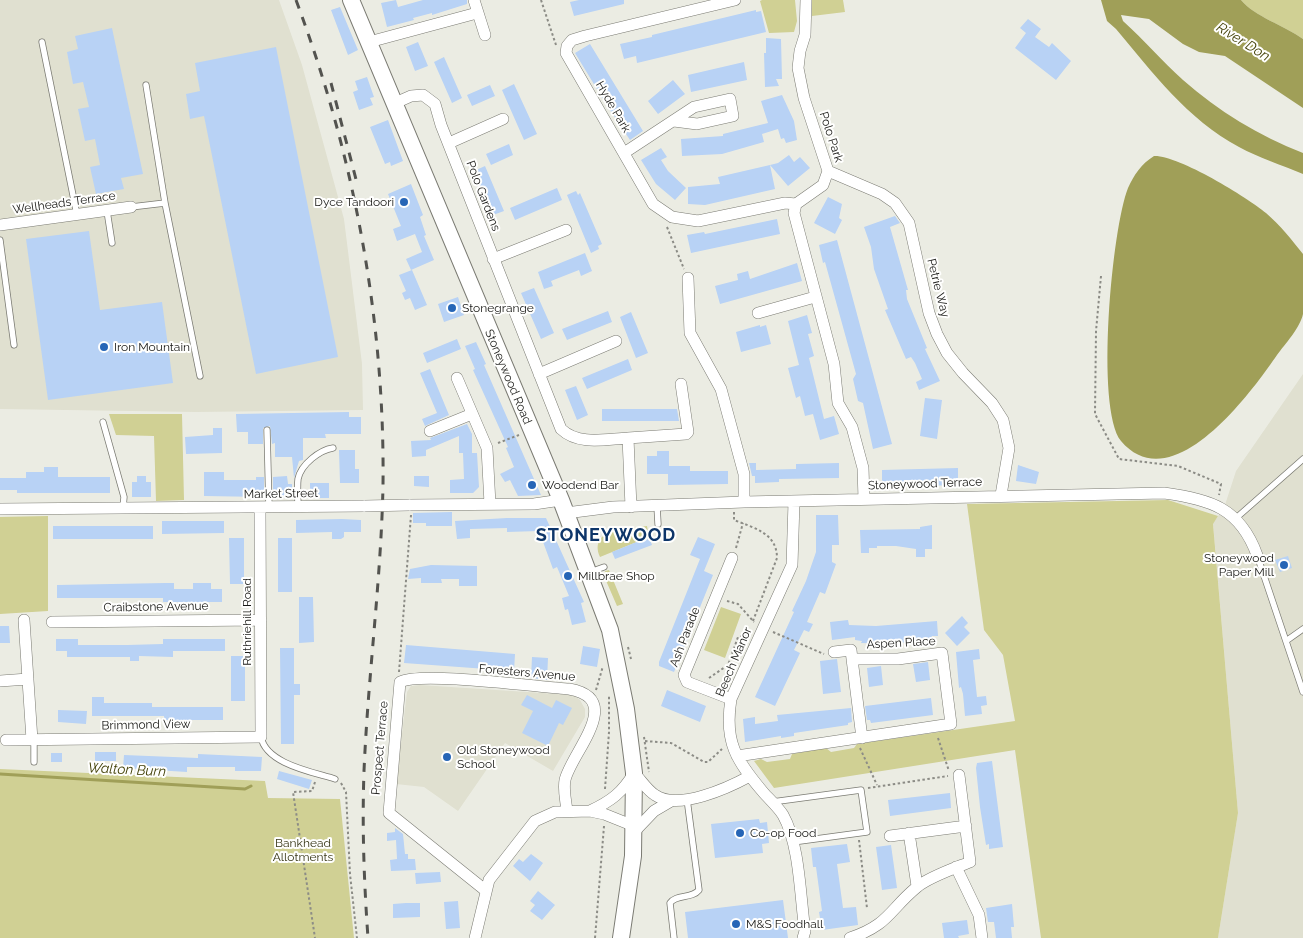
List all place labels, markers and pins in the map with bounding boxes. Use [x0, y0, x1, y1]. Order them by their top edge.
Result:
place label: Dyce Tandoori [314, 195, 394, 209]
marker: Dyce Tandoori [398, 196, 410, 208]
place label: Stonegrange [462, 301, 534, 315]
marker: Stonegrange [446, 302, 458, 314]
place label: Iron Mountain [114, 340, 190, 354]
marker: Iron Mountain [98, 341, 110, 353]
place label: Woodend Bar [542, 478, 619, 492]
marker: Woodend Bar [526, 479, 538, 491]
place label: Stoneywood Paper Mill [1204, 551, 1274, 579]
marker: Stoneywood Paper Mill [1278, 559, 1290, 571]
place label: Millbrae Shop [578, 569, 655, 583]
marker: Millbrae Shop [562, 570, 574, 582]
place label: Old Stoneywood School [457, 743, 550, 771]
marker: Old Stoneywood School [441, 751, 453, 763]
place label: Co-op Food [750, 826, 816, 840]
marker: Co-op Food [734, 827, 746, 839]
place label: M&S Foodhall [746, 917, 823, 931]
marker: M&S Foodhall [730, 918, 742, 930]

